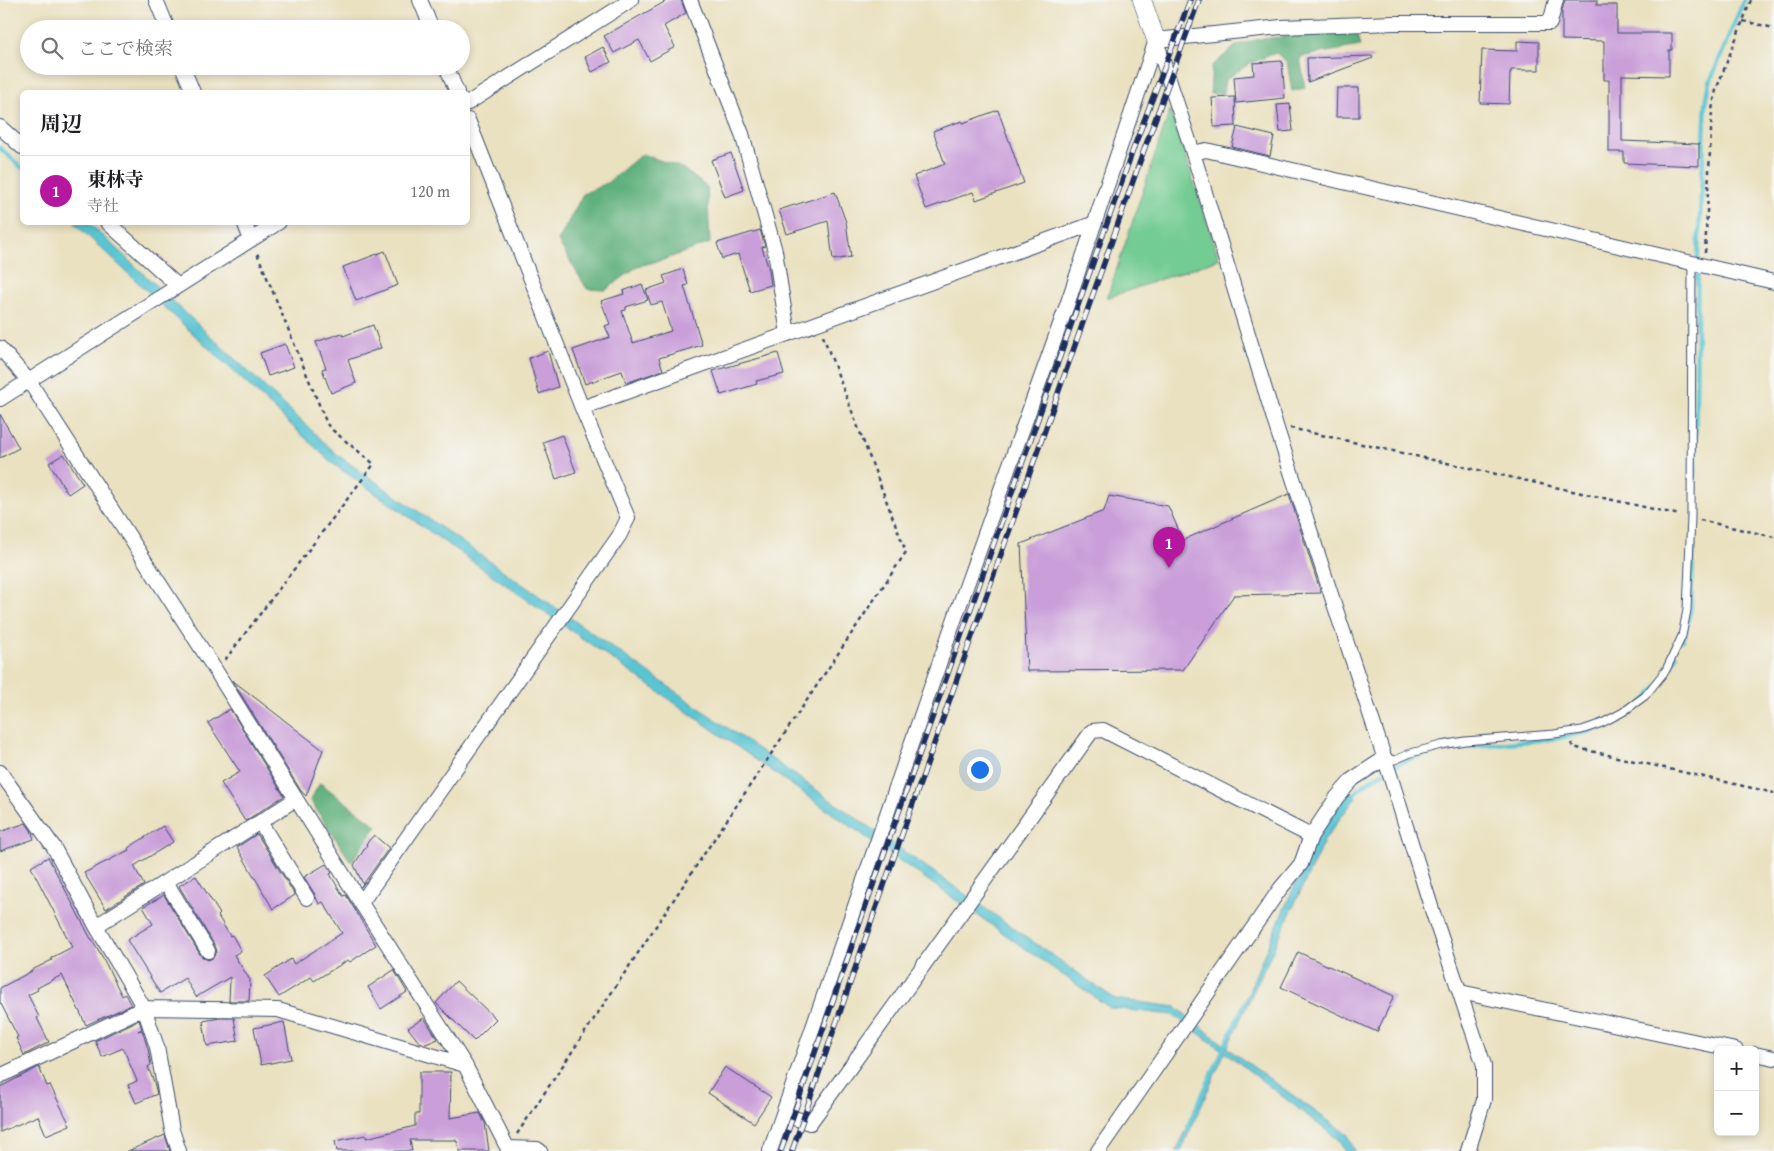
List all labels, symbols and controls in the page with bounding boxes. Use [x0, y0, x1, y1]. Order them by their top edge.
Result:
search box [20, 20, 470, 75]
icon: search [38, 34, 66, 62]
text: ここで検索 [78, 34, 173, 62]
text: 周辺 [40, 108, 82, 139]
text: 東林寺 [87, 165, 144, 193]
text: 1 [52, 179, 60, 203]
text: 120 m [410, 179, 450, 203]
text: 寺社 [87, 193, 119, 217]
pin: 1 [1153, 527, 1185, 568]
your location [967, 757, 993, 783]
map controls [1714, 1046, 1759, 1136]
button: + [1714, 1046, 1759, 1091]
button: − [1714, 1091, 1759, 1136]

